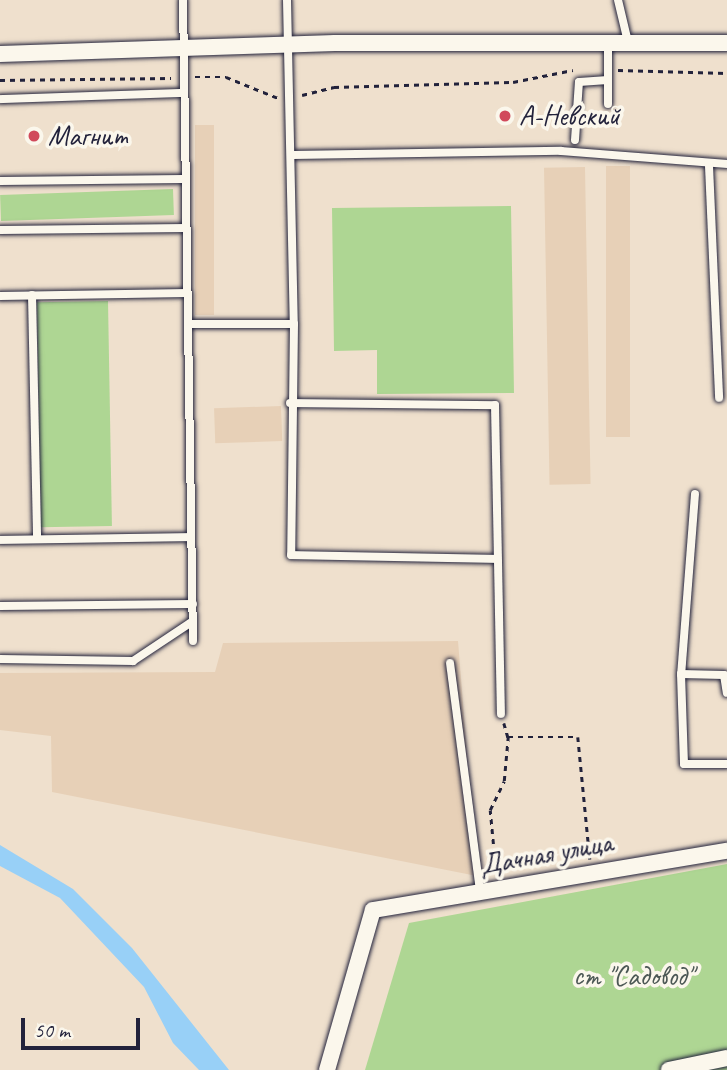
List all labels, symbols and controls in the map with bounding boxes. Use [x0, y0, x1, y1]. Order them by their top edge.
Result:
place label: А-Невский [519, 99, 620, 133]
marker: А-Невский [497, 108, 513, 124]
place label: Магнит [48, 119, 128, 153]
marker: Магнит [26, 128, 42, 144]
street label: Дачная улица [477, 826, 615, 882]
park label: ст "Садовод" [573, 959, 693, 993]
scale bar [24, 1004, 144, 1048]
text: 50 m [34, 1017, 70, 1043]

